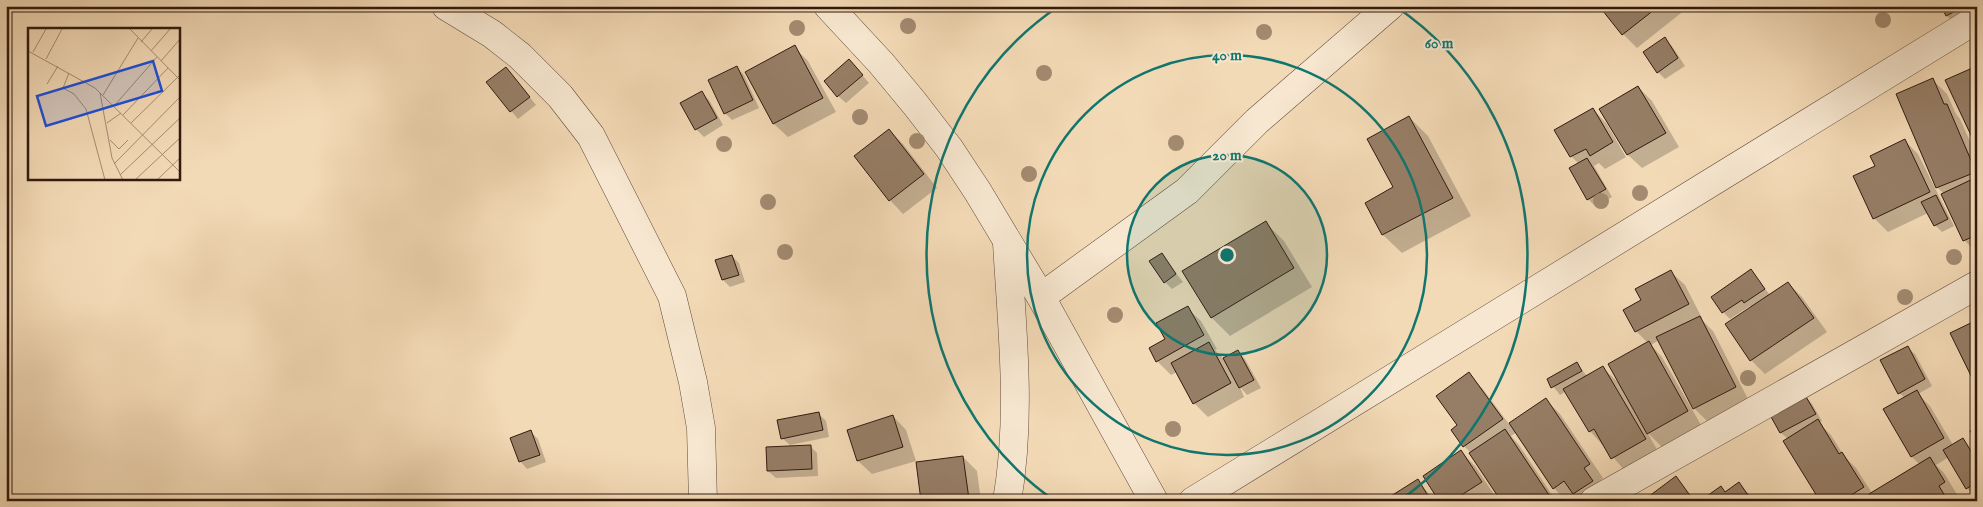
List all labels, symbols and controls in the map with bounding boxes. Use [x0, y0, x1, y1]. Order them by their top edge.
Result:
inset map [28, 28, 180, 180]
text: 60 m [1425, 34, 1454, 53]
text: 40 m [1212, 46, 1242, 65]
text: 20 m [1212, 146, 1242, 165]
centre of rings [1218, 246, 1236, 264]

